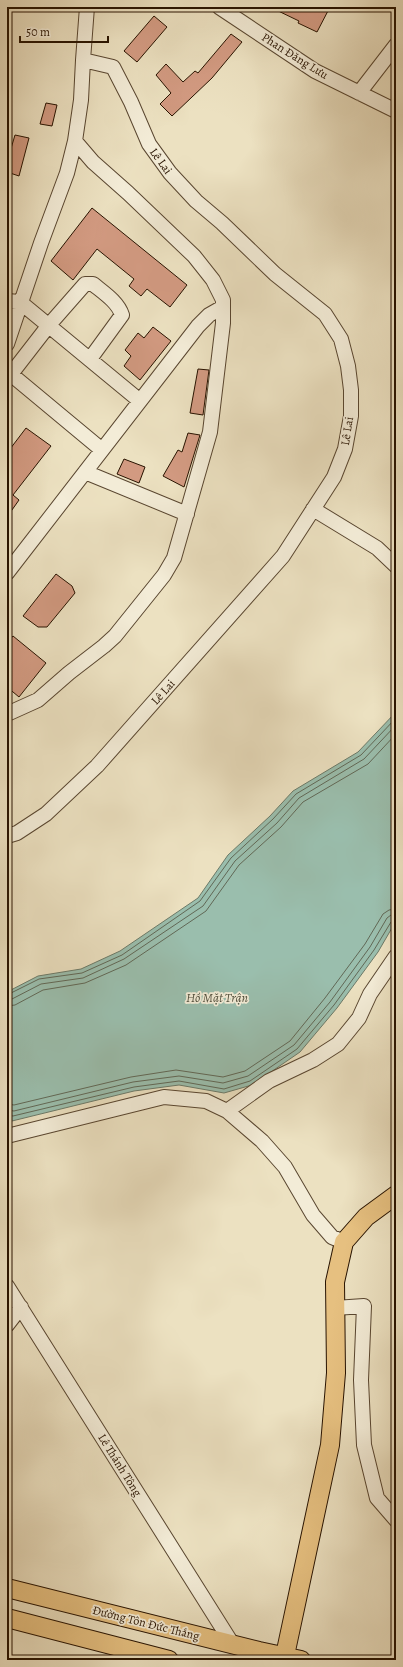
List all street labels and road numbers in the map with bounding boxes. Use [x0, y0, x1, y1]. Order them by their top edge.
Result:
street label: Phan Đăng Lưu [259, 29, 332, 83]
street label: Lê Lai [146, 145, 176, 177]
street label: Lê Lai [337, 415, 357, 447]
street label: Lê Lai [147, 676, 179, 708]
street label: Lê Thánh Tông [94, 1431, 146, 1499]
street label: Đường Tôn Đức Thắng [91, 1602, 201, 1644]

